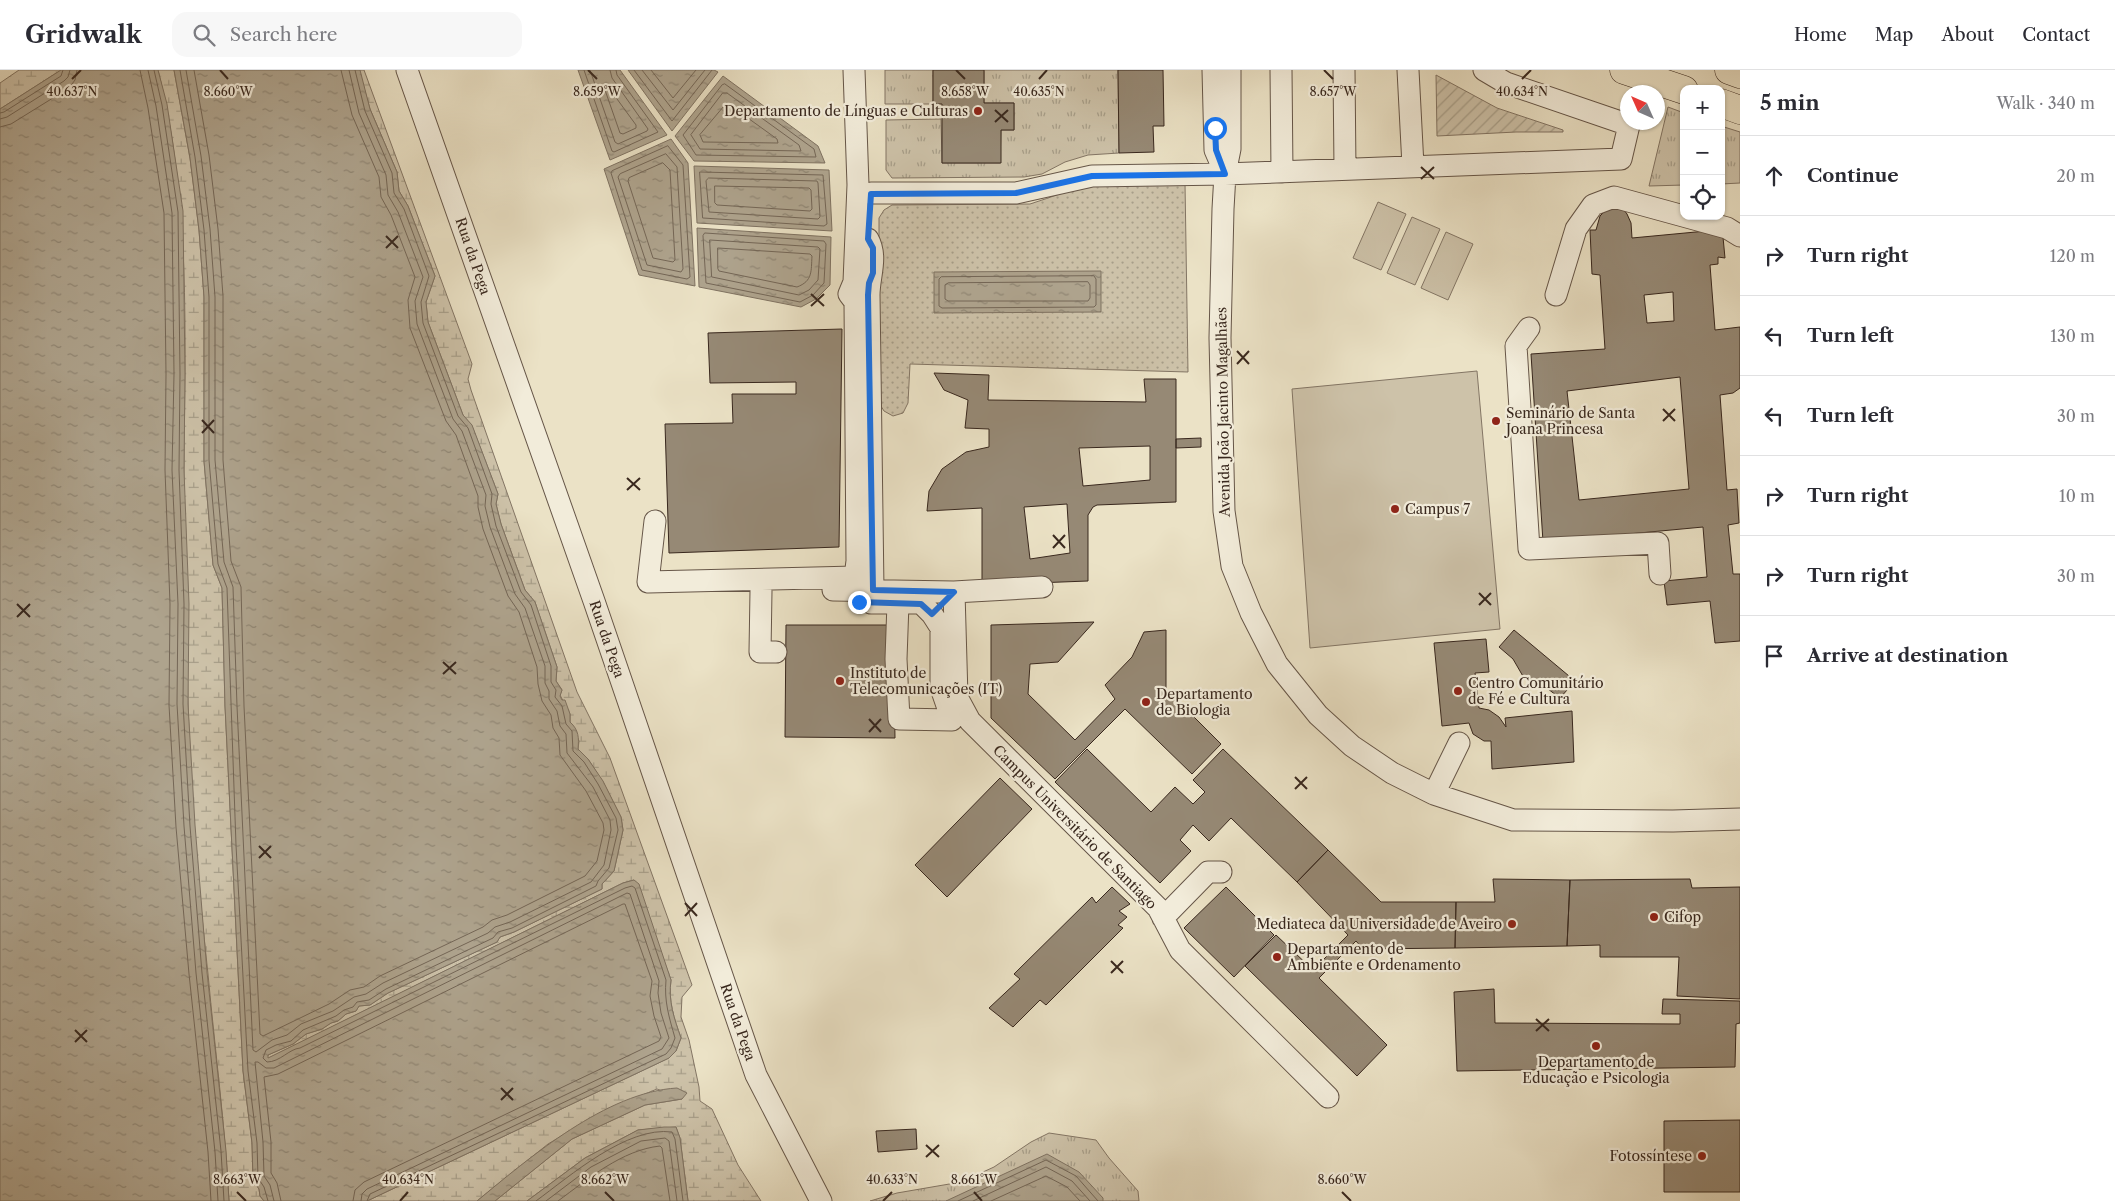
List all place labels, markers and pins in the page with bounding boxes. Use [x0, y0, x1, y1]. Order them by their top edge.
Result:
place label: Departamento de Línguas e Culturas [724, 102, 968, 120]
marker: Departamento de Línguas e Culturas [972, 105, 984, 117]
place label: Seminário de Santa Joana Princesa [1504, 404, 1636, 438]
marker: Seminário de Santa Joana Princesa [1490, 415, 1502, 427]
place label: Campus 7 [1405, 500, 1470, 518]
marker: Campus 7 [1389, 503, 1401, 515]
place label: Instituto de Telecomunicações (IT) [850, 664, 1002, 698]
place label: Centro Comunitário de Fé e Cultura [1468, 674, 1604, 708]
marker: Instituto de Telecomunicações (IT) [834, 675, 846, 687]
place label: Departamento de Biologia [1156, 685, 1253, 719]
marker: Centro Comunitário de Fé e Cultura [1452, 685, 1464, 697]
marker: Departamento de Biologia [1140, 696, 1152, 708]
place label: Cifop [1664, 908, 1701, 926]
marker: Cifop [1648, 911, 1660, 923]
place label: Mediateca da Universidade de Aveiro [1256, 915, 1502, 933]
marker: Mediateca da Universidade de Aveiro [1506, 918, 1518, 930]
place label: Departamento de Ambiente e Ordenamento [1286, 940, 1461, 974]
marker: Departamento de Ambiente e Ordenamento [1271, 951, 1283, 963]
marker: Departamento de Educação e Psicologia [1590, 1040, 1602, 1052]
place label: Departamento de Educação e Psicologia [1522, 1053, 1670, 1087]
place label: Fotossíntese [1609, 1147, 1692, 1165]
marker: Fotossíntese [1696, 1150, 1708, 1162]

